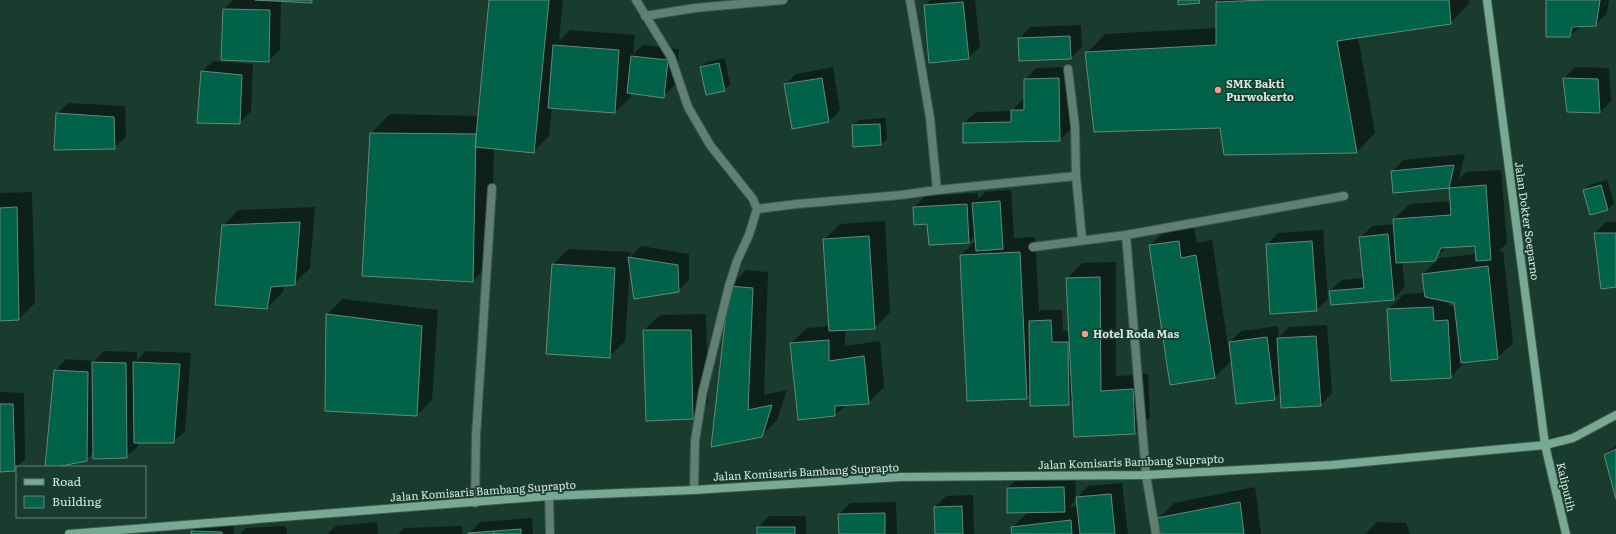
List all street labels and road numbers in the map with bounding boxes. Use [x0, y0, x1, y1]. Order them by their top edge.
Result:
street label: Jalan Dokter Soeparno [1512, 161, 1544, 281]
street label: Jalan Komisaris Bambang Suprapto [1038, 450, 1224, 472]
street label: Jalan Komisaris Bambang Suprapto [713, 458, 899, 484]
street label: Kaliputih [1554, 461, 1580, 513]
street label: Jalan Komisaris Bambang Suprapto [389, 476, 576, 504]

